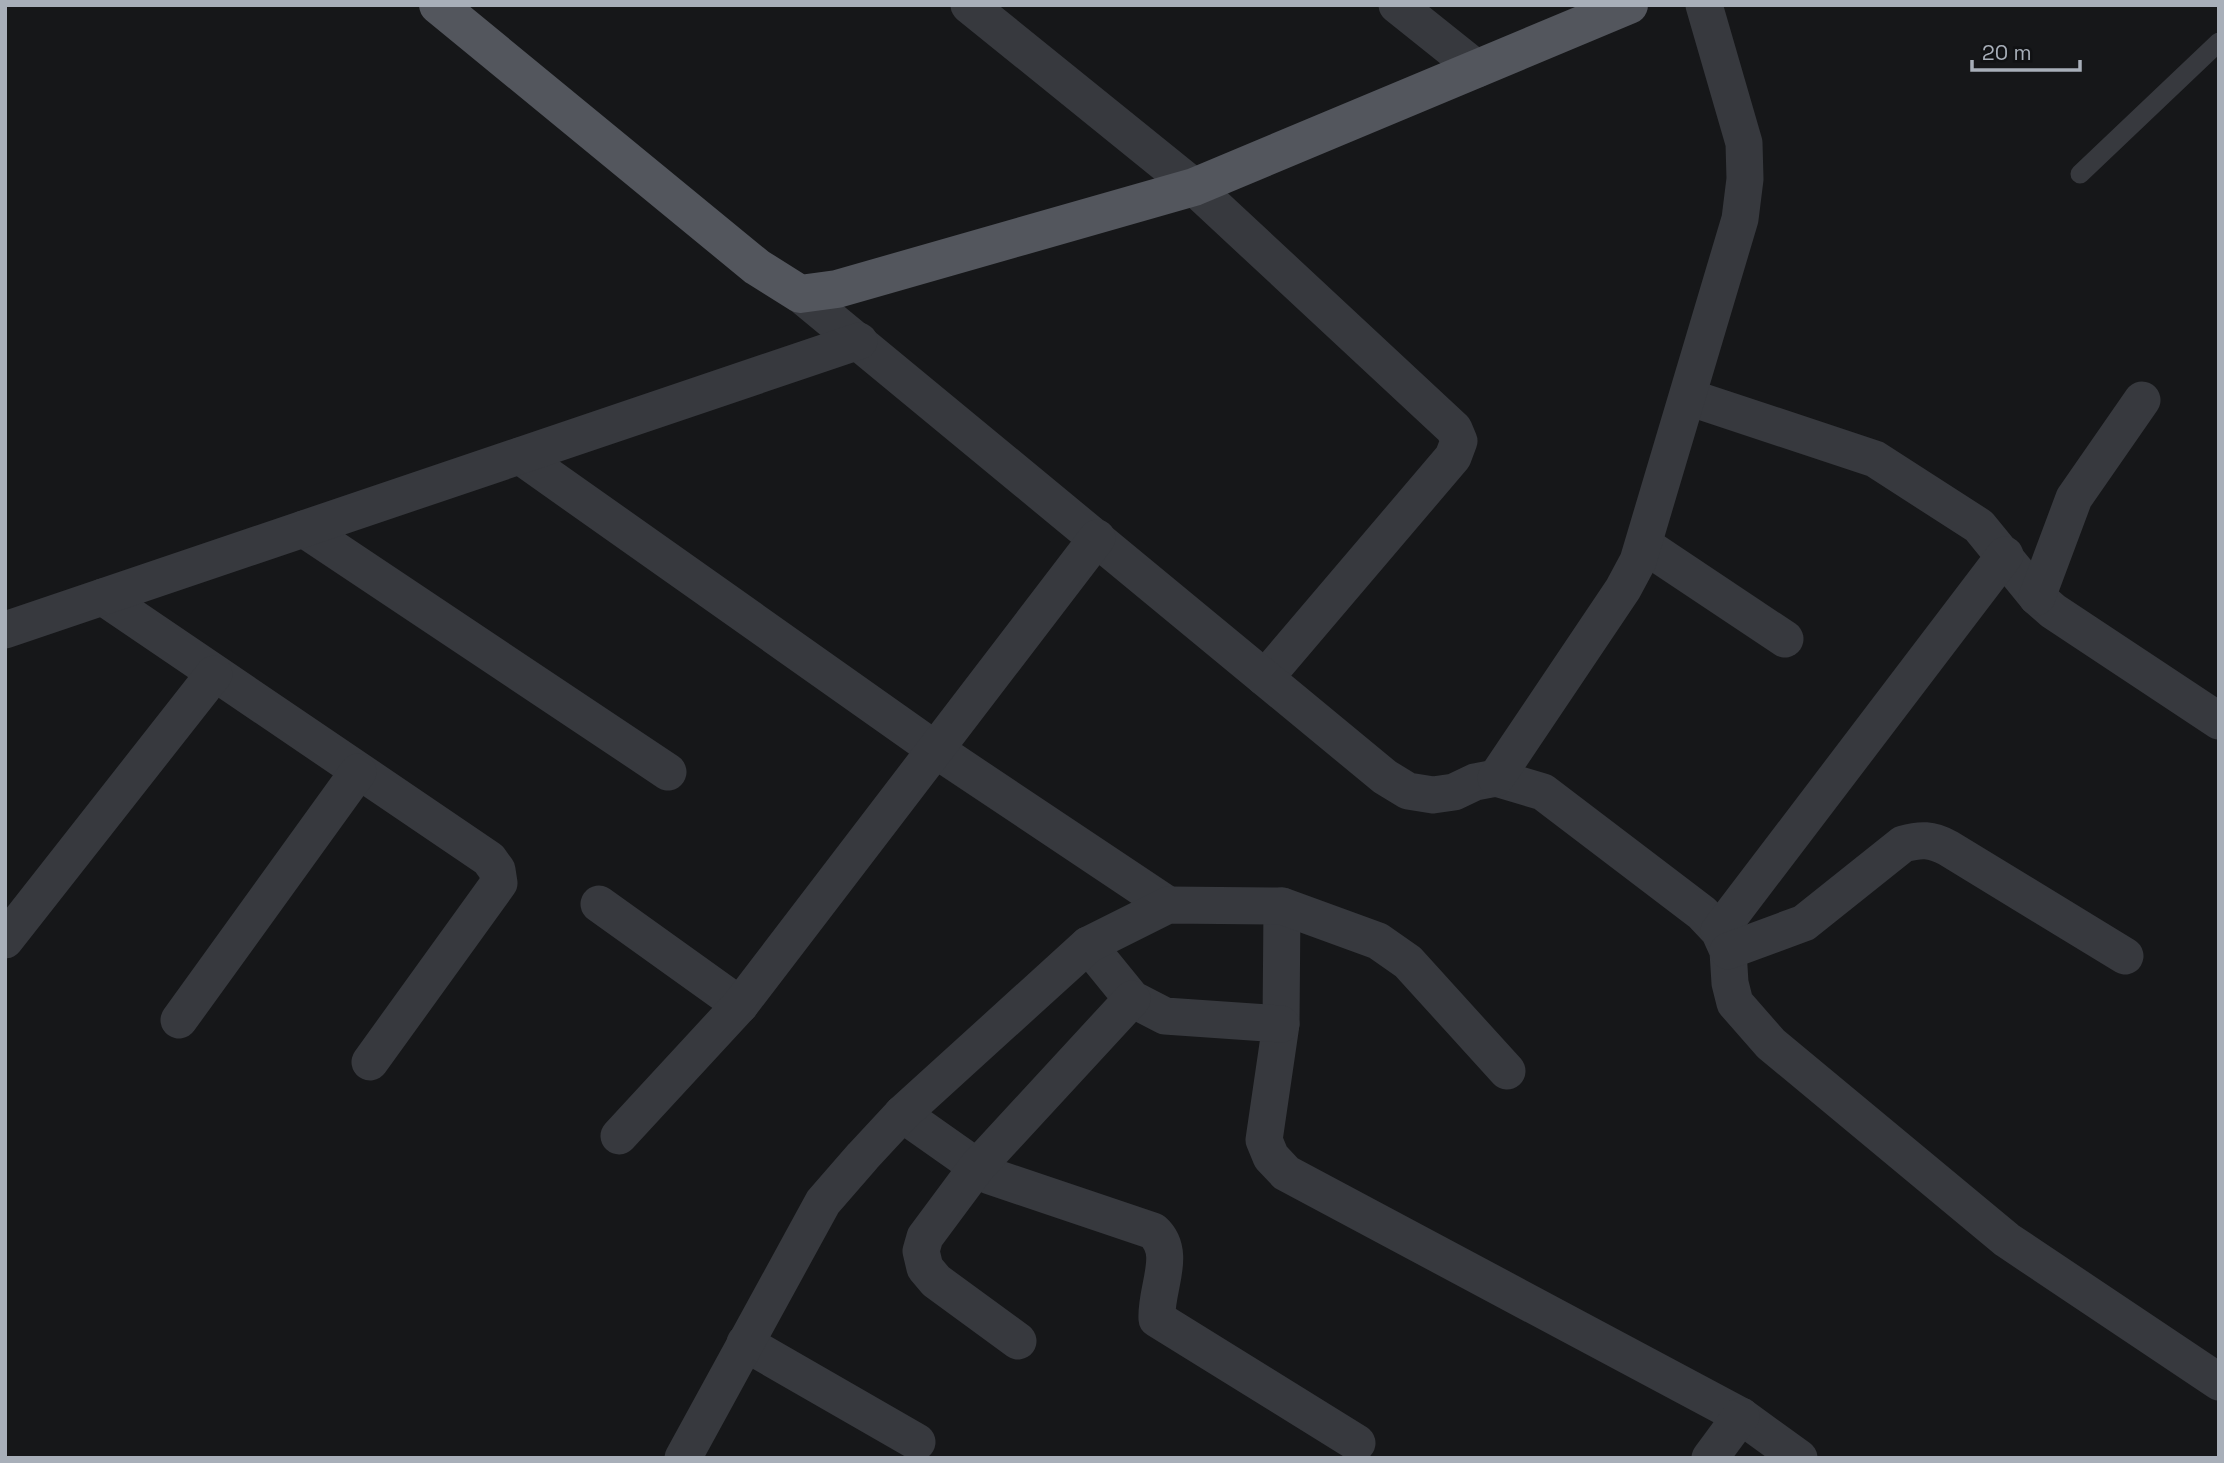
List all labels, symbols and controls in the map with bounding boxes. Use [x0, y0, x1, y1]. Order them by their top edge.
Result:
scale bar [1972, 28, 2080, 72]
text: 20 m [1982, 39, 2032, 66]

